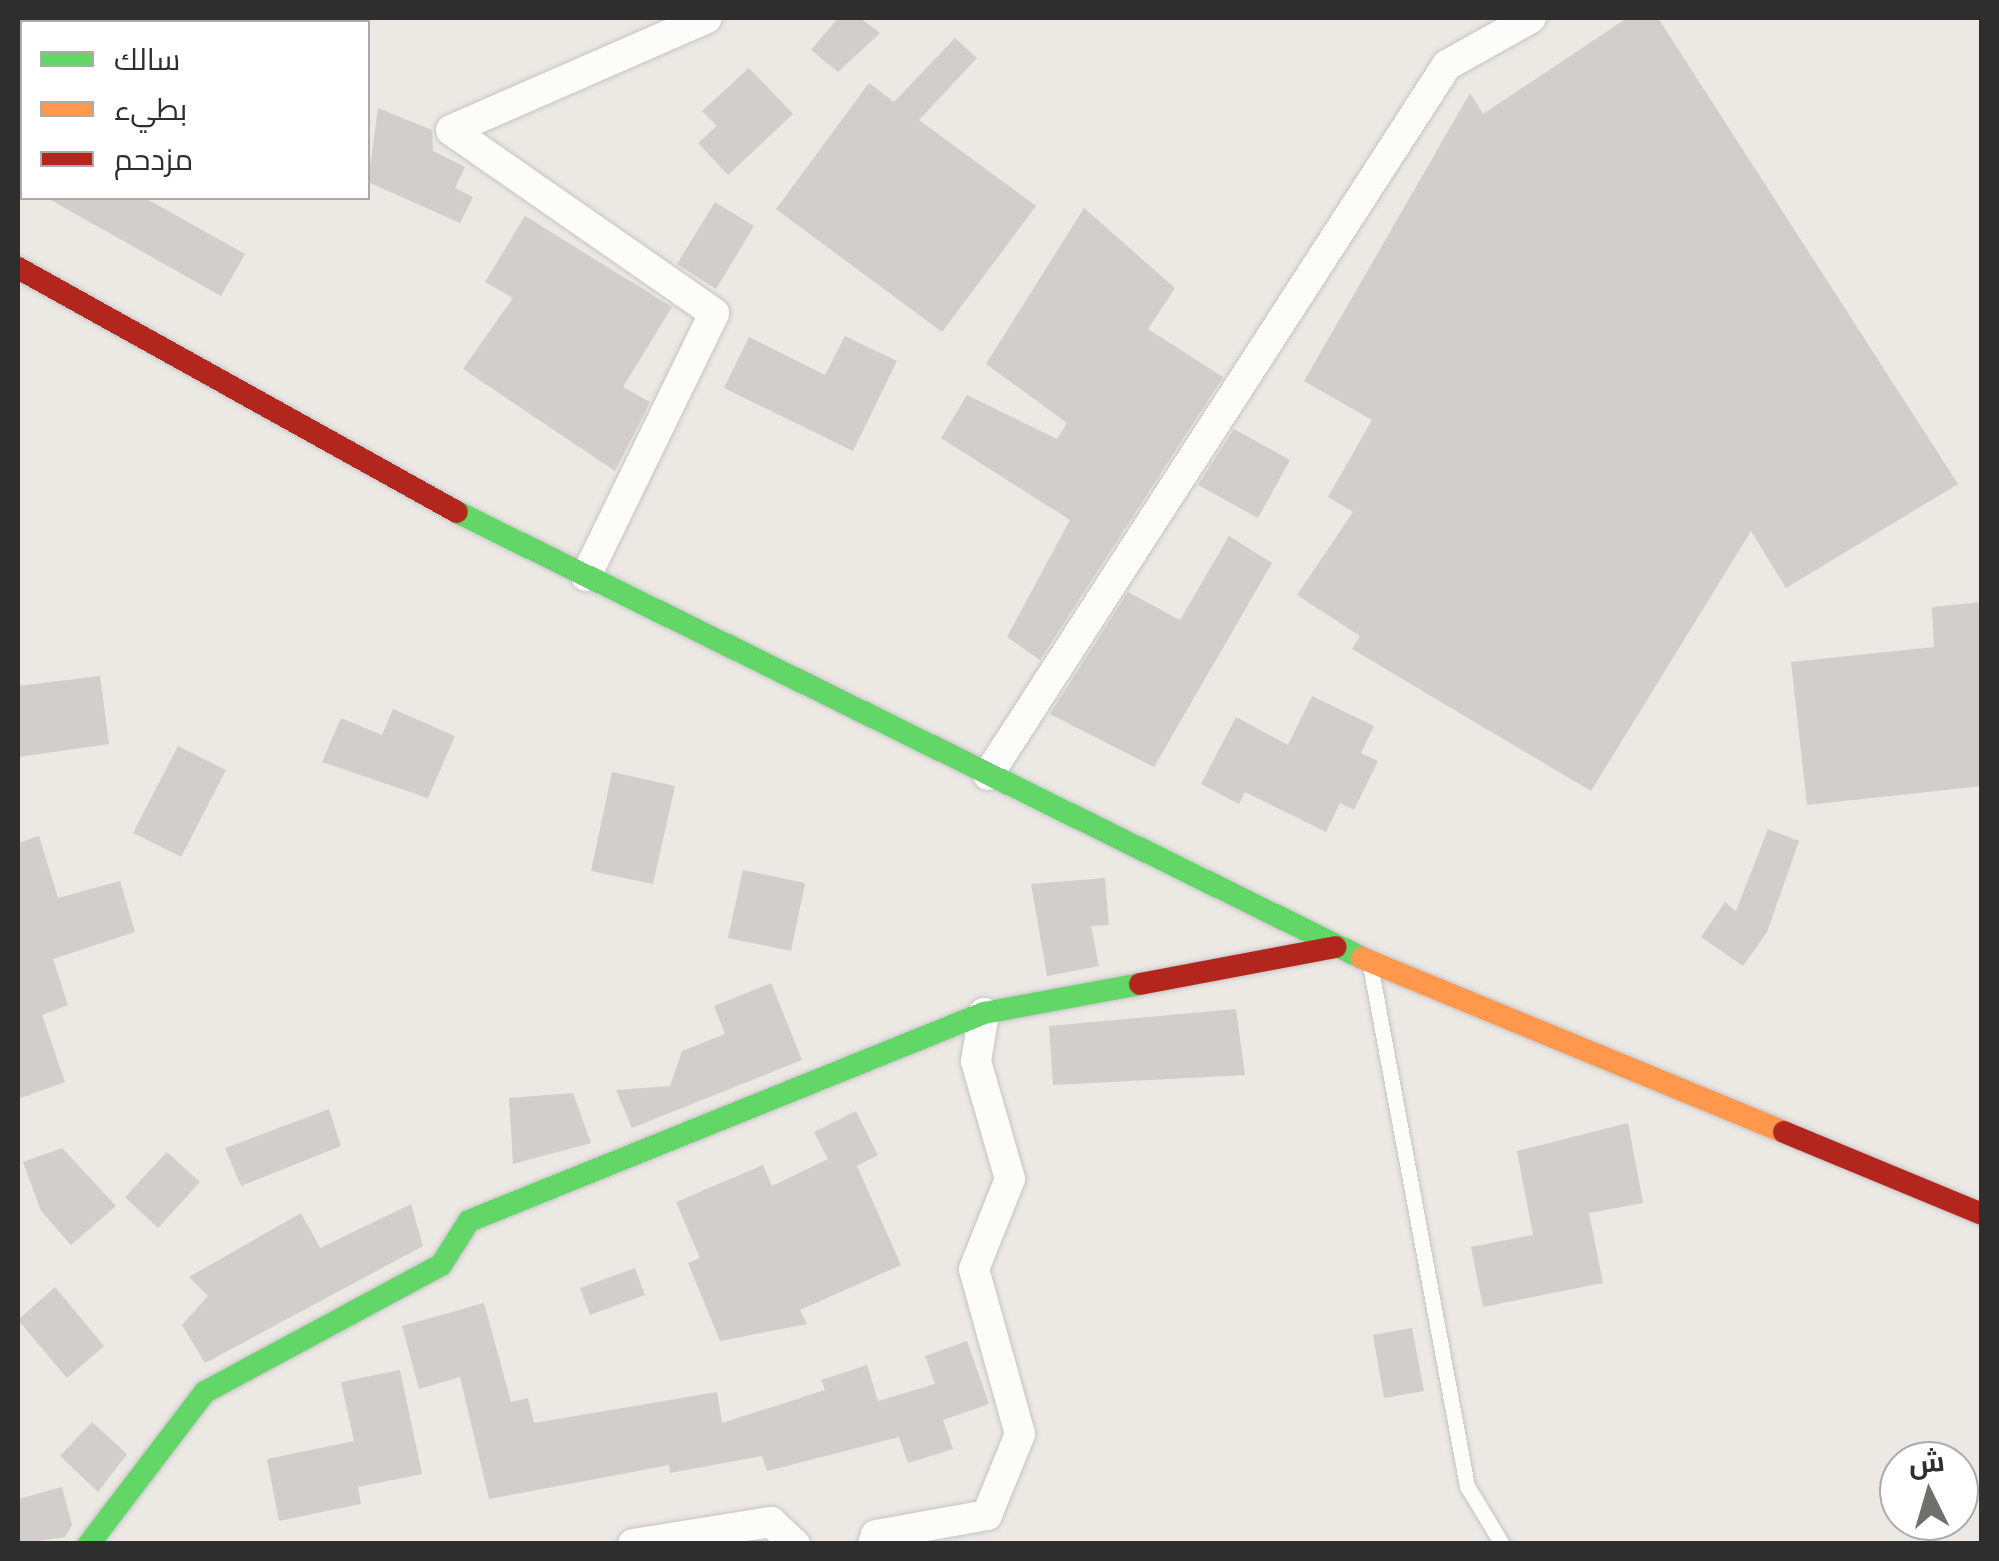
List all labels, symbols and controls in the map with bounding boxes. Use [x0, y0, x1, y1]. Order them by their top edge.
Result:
legend [20, 20, 370, 200]
text: سالك [114, 40, 180, 79]
text: بطيء [114, 90, 187, 129]
text: مزدحم [114, 140, 193, 179]
north arrow [1879, 1441, 1979, 1541]
text: ش [1907, 1443, 1946, 1483]

